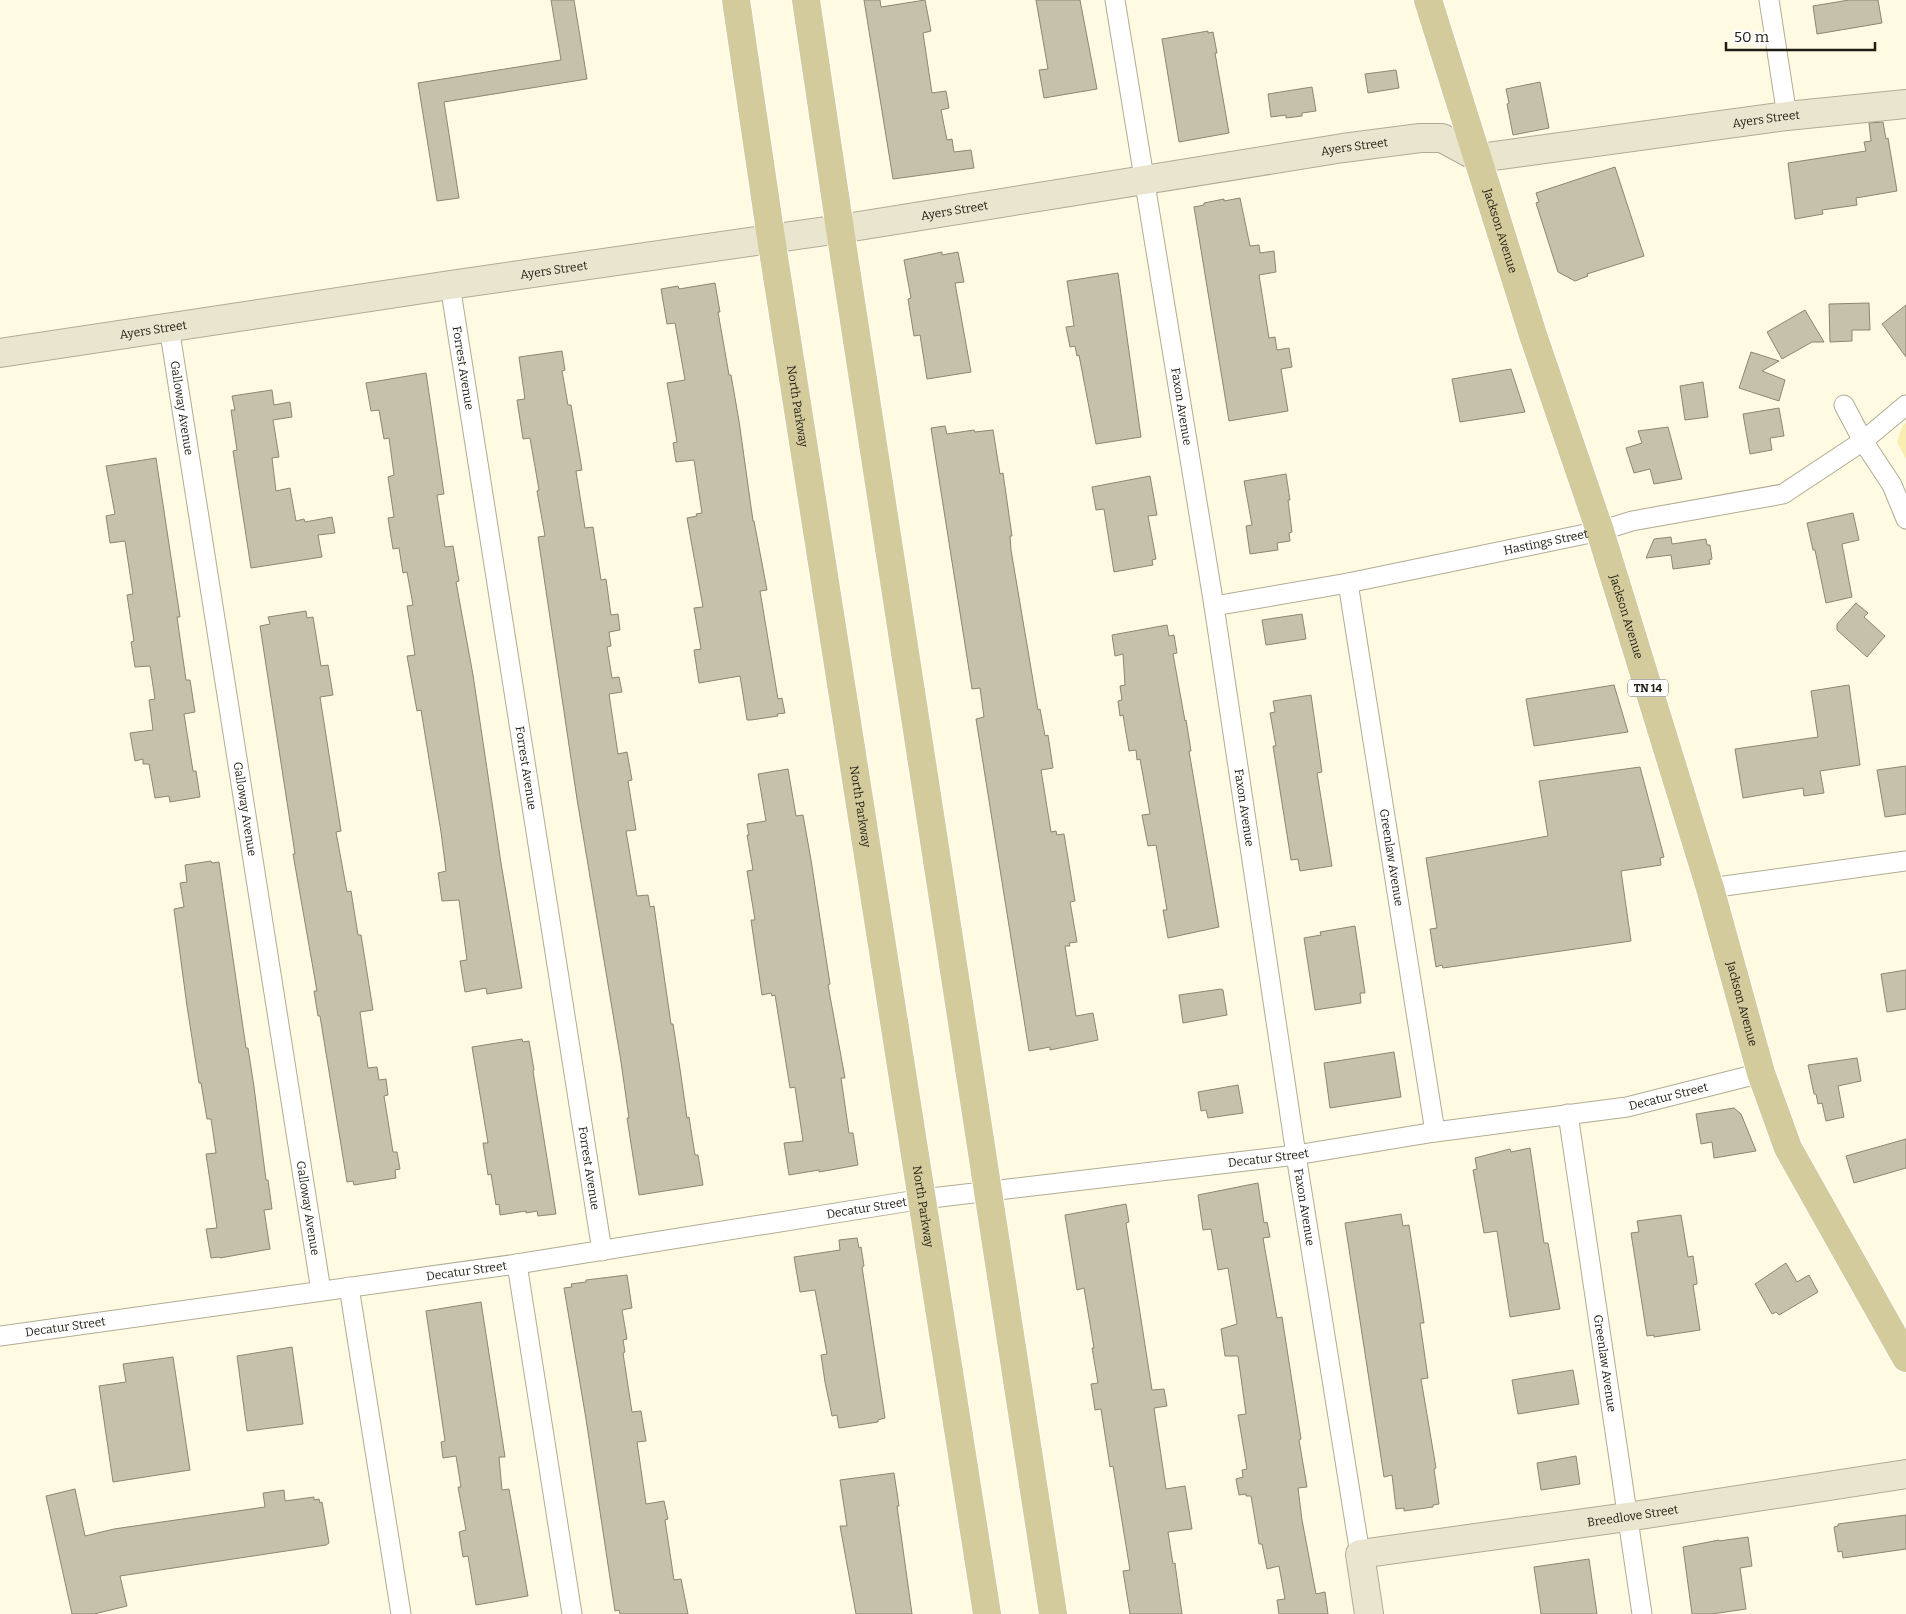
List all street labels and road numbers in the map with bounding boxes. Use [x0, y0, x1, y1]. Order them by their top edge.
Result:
street label: Ayers Street [1732, 108, 1801, 130]
street label: Ayers Street [1320, 135, 1389, 158]
street label: Jackson Avenue [1480, 186, 1520, 275]
street label: Ayers Street [920, 198, 990, 223]
street label: Ayers Street [519, 258, 589, 282]
street label: Ayers Street [119, 318, 188, 342]
street label: Forrest Avenue [450, 325, 477, 411]
street label: Galloway Avenue [167, 360, 196, 456]
street label: North Parkway [784, 364, 811, 449]
street label: Faxon Avenue [1168, 367, 1195, 446]
street label: Hastings Street [1502, 527, 1590, 558]
street label: Jackson Avenue [1607, 572, 1646, 661]
road number: TN 14 [1628, 680, 1668, 696]
street label: Forrest Avenue [513, 725, 540, 811]
street label: Galloway Avenue [231, 761, 259, 857]
street label: North Parkway [847, 765, 874, 849]
street label: Faxon Avenue [1231, 768, 1257, 848]
street label: Greenlaw Avenue [1377, 808, 1406, 907]
street label: Jackson Avenue [1723, 959, 1760, 1048]
street label: Decatur Street [1627, 1080, 1710, 1113]
street label: Forrest Avenue [575, 1125, 602, 1211]
street label: Decatur Street [1227, 1146, 1310, 1170]
street label: Galloway Avenue [294, 1160, 322, 1256]
street label: North Parkway [910, 1165, 936, 1249]
street label: Faxon Avenue [1291, 1167, 1317, 1247]
street label: Decatur Street [825, 1195, 908, 1221]
street label: Decatur Street [425, 1258, 508, 1284]
street label: Decatur Street [24, 1314, 107, 1339]
street label: Greenlaw Avenue [1591, 1314, 1619, 1413]
street label: Breedlove Street [1586, 1502, 1680, 1529]

